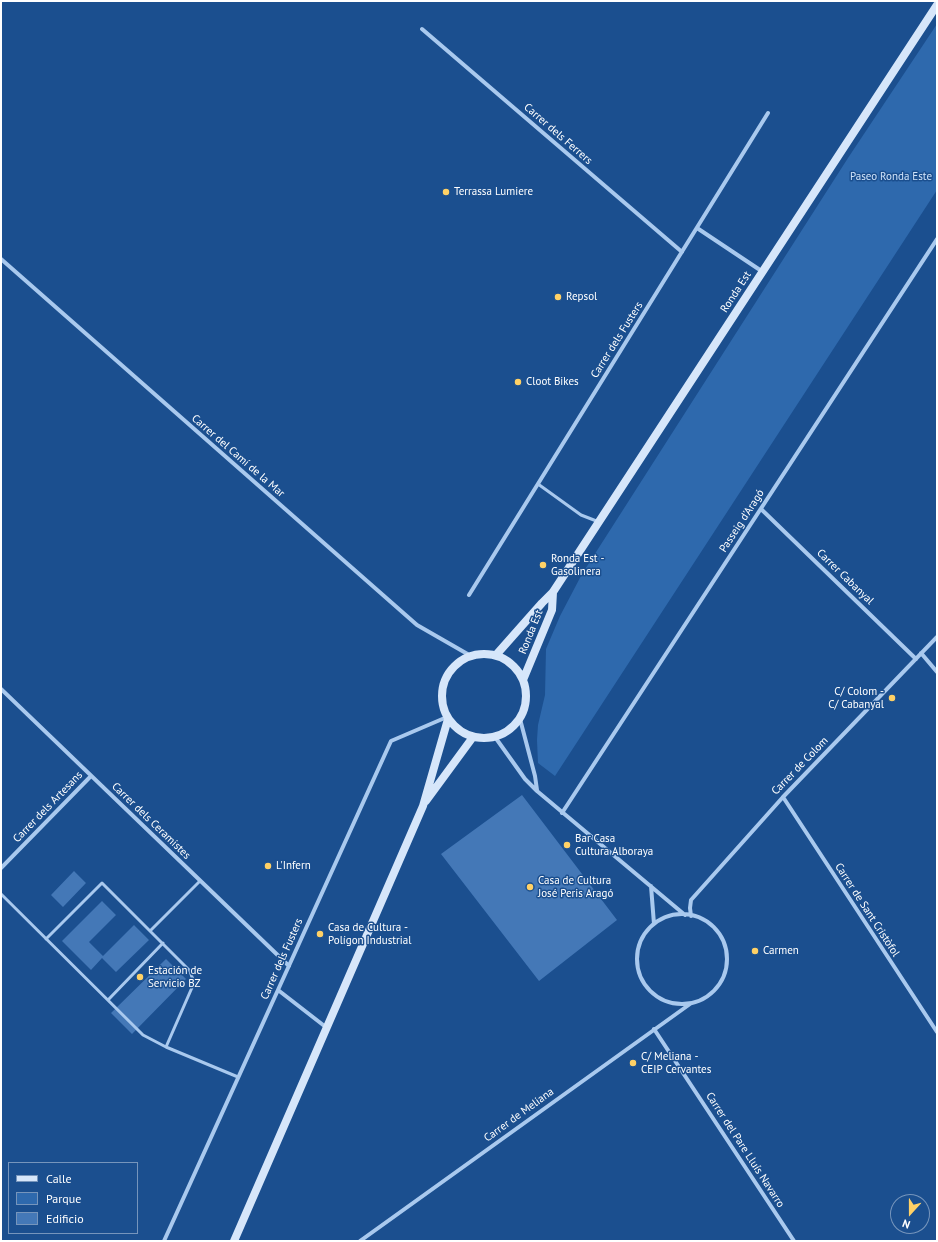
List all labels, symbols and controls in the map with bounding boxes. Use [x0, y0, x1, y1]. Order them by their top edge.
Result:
street label: Carrer dels Ferrers [521, 101, 595, 167]
park label: Paseo Ronda Este [850, 170, 932, 184]
place label: Terrassa Lumiere [454, 185, 533, 199]
marker: Terrassa Lumiere [441, 187, 451, 197]
street label: Ronda Est [718, 269, 754, 315]
place label: Repsol [566, 290, 597, 304]
marker: Repsol [553, 292, 563, 302]
street label: Carrer dels Fusters [588, 299, 646, 381]
place label: Cloot Bikes [526, 375, 579, 389]
marker: Cloot Bikes [513, 377, 523, 387]
street label: Carrer del Camí de la Mar [189, 412, 287, 500]
street label: Passeig d'Aragó [717, 487, 767, 555]
street label: Carrer Cabanyal [814, 547, 876, 607]
place label: Ronda Est - Gasolinera [551, 552, 604, 578]
marker: Ronda Est - Gasolinera [538, 560, 548, 570]
street label: Ronda Est [516, 608, 546, 656]
place label: C/ Colom - C/ Cabanyal [828, 685, 884, 711]
marker: C/ Colom - C/ Cabanyal [887, 693, 897, 703]
street label: Carrer de Colom [769, 734, 831, 798]
street label: Carrer dels Artesans [11, 769, 85, 845]
street label: Carrer dels Ceramistes [109, 780, 193, 862]
place label: Bar Casa Cultura Alboraya [575, 832, 653, 858]
marker: Bar Casa Cultura Alboraya [562, 840, 572, 850]
place label: L'Infern [276, 859, 311, 873]
marker: L'Infern [263, 861, 273, 871]
street label: Carrer de Sant Cristòfol [832, 861, 902, 959]
place label: Casa de Cultura José Peris Aragó [538, 874, 613, 900]
marker: Casa de Cultura José Peris Aragó [525, 882, 535, 892]
street label: Carrer dels Fusters [258, 916, 306, 1002]
place label: Casa de Cultura - Polígon Industrial [328, 921, 411, 947]
marker: Casa de Cultura - Polígon Industrial [315, 929, 325, 939]
place label: Carmen [763, 944, 799, 958]
marker: Carmen [750, 946, 760, 956]
place label: Estación de Servicio BZ [148, 964, 202, 990]
marker: Estación de Servicio BZ [135, 972, 145, 982]
place label: C/ Meliana - CEIP Cervantes [641, 1050, 711, 1076]
marker: C/ Meliana - CEIP Cervantes [628, 1058, 638, 1068]
street label: Carrer de Meliana [481, 1085, 557, 1145]
street label: Carrer del Pare Lluís Navarro [703, 1090, 787, 1210]
legend [8, 1162, 138, 1234]
text: Calle [46, 1171, 72, 1186]
text: Parque [46, 1191, 81, 1206]
north arrow [890, 1194, 930, 1234]
text: Edificio [46, 1211, 84, 1226]
text: N [900, 1216, 912, 1232]

